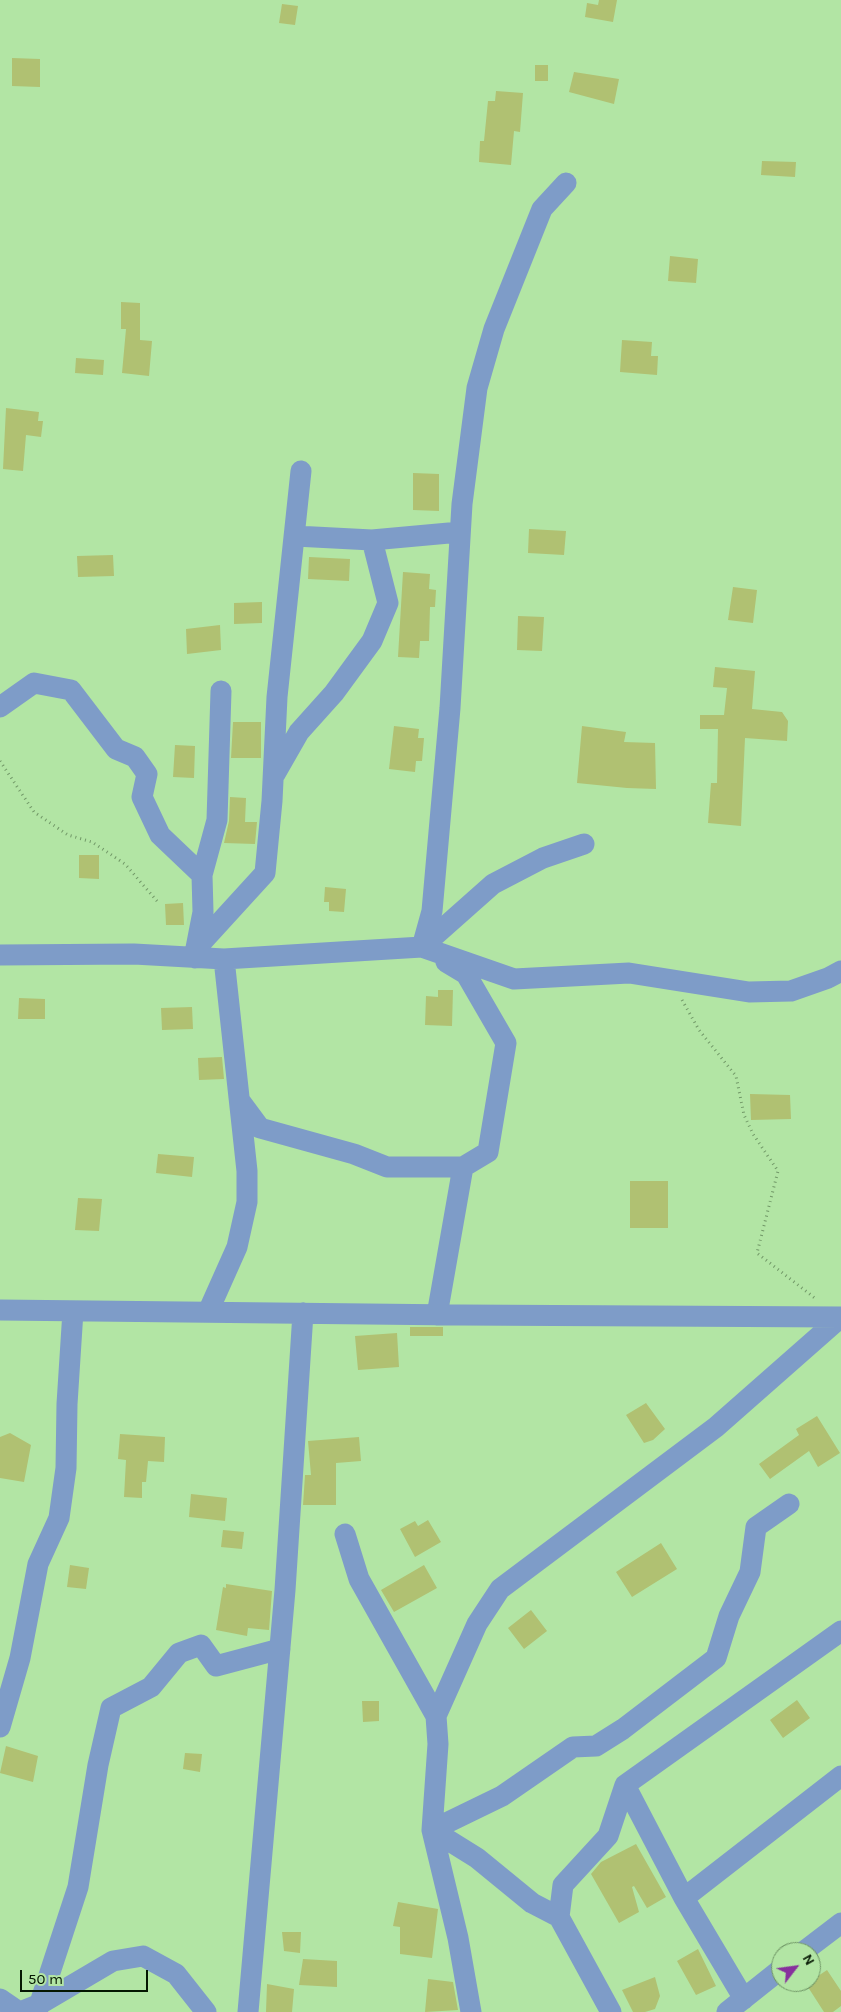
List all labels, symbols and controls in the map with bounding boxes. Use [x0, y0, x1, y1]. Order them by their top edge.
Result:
north arrow [771, 1942, 821, 1992]
text: N [799, 1951, 818, 1968]
scale bar [22, 1960, 150, 1992]
text: 50 m [28, 1970, 63, 1988]

